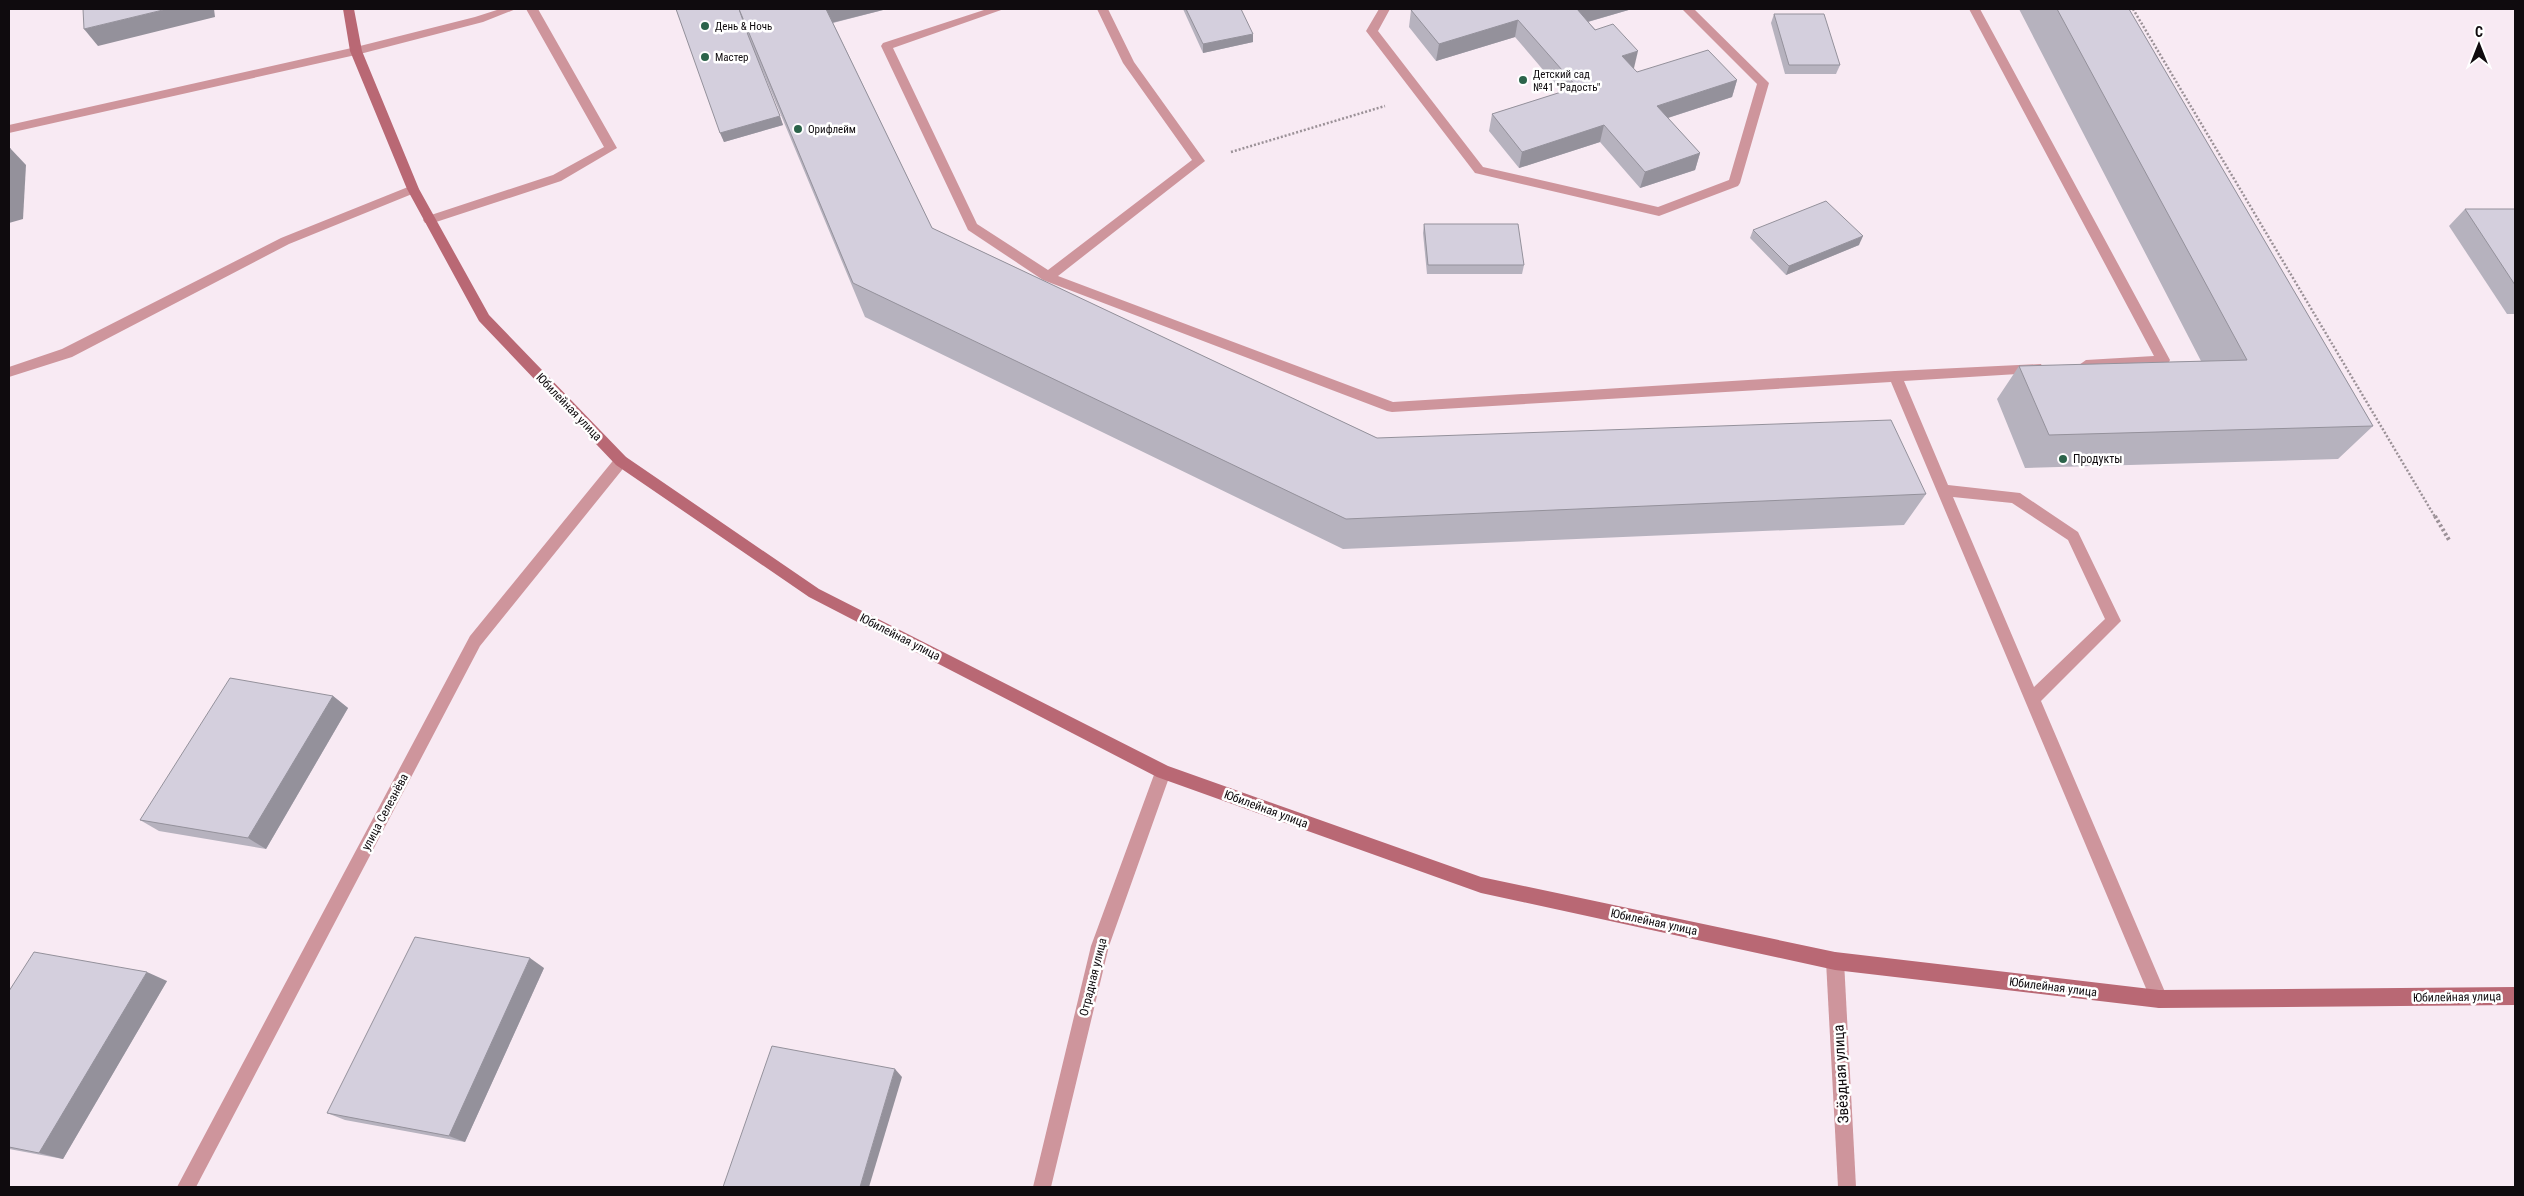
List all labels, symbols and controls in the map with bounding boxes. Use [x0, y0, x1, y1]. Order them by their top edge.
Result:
marker: День & Ночь [699, 20, 711, 32]
place label: День & Ночь [715, 20, 772, 33]
north arrow [2454, 20, 2504, 70]
text: С [2475, 24, 2483, 40]
marker: Мастер [699, 51, 711, 63]
place label: Мастер [715, 51, 749, 64]
place label: Детский сад №41 "Радость" [1533, 68, 1600, 94]
marker: Детский сад №41 "Радость" [1517, 74, 1529, 86]
marker: Орифлейм [792, 123, 804, 135]
place label: Орифлейм [808, 123, 856, 136]
street label: Юбилейная улица [533, 370, 605, 444]
place label: Продукты [2073, 452, 2122, 466]
marker: Продукты [2057, 453, 2069, 465]
street label: Юбилейная улица [857, 611, 943, 663]
street label: улица Селезнёва [359, 771, 411, 853]
street label: Юбилейная улица [1222, 787, 1310, 831]
street label: Юбилейная улица [1609, 906, 1699, 938]
street label: Отрадная улица [1077, 936, 1110, 1017]
street label: Юбилейная улица [2008, 975, 2098, 999]
street label: Юбилейная улица [2413, 989, 2502, 1005]
street label: Звёздная улица [1829, 1024, 1853, 1124]

